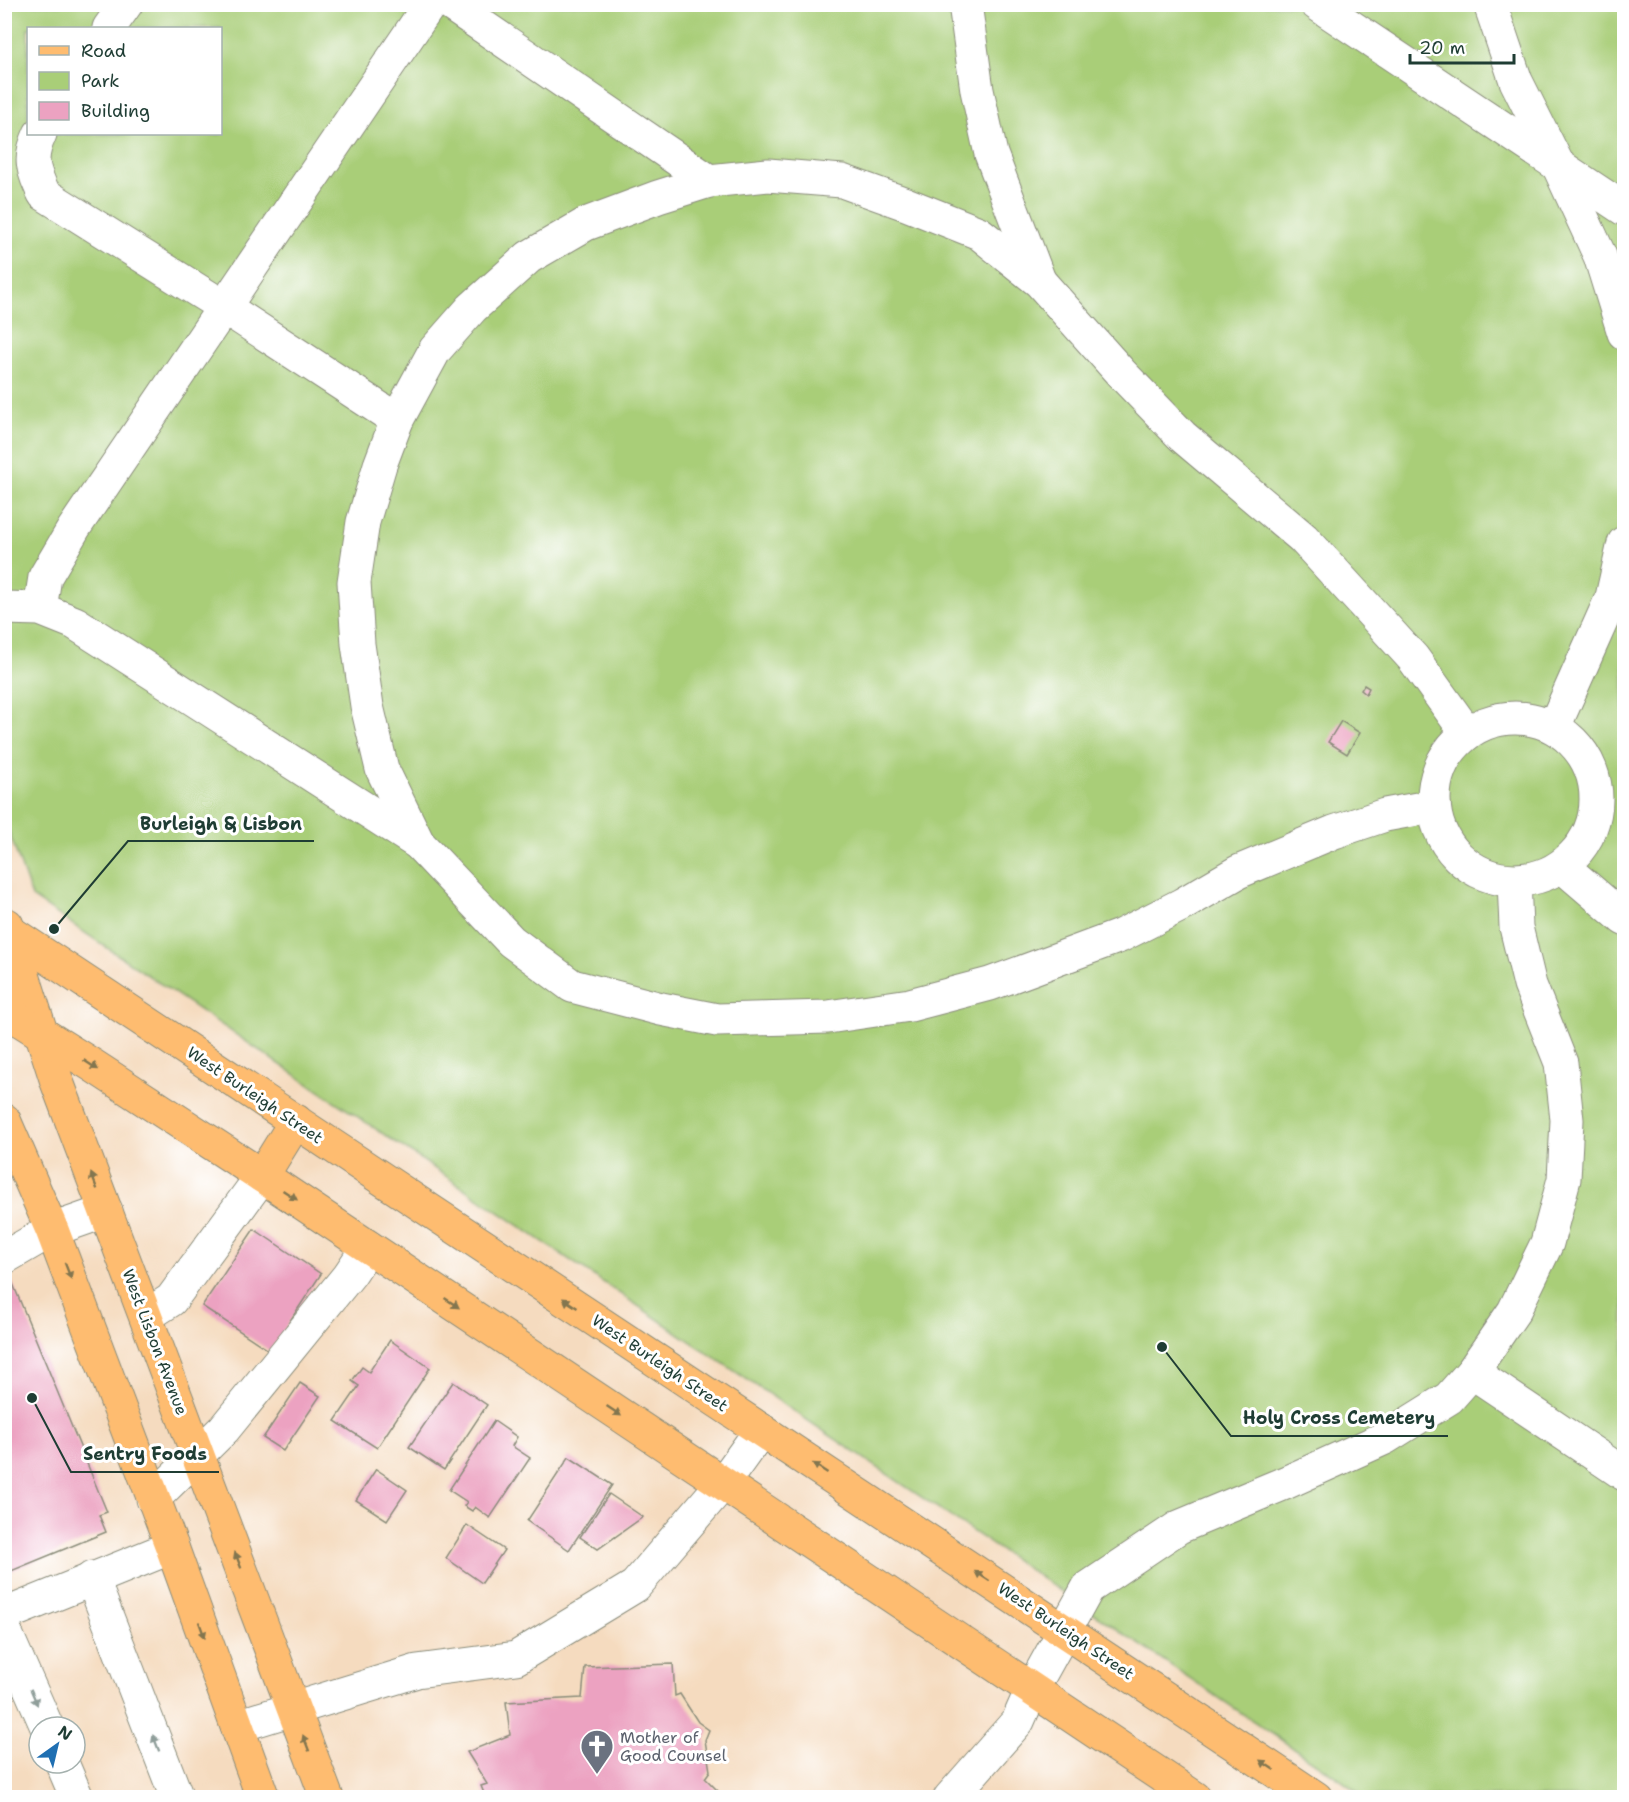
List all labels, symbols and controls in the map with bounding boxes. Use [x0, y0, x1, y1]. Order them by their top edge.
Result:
legend [27, 27, 222, 135]
scale bar [1410, 27, 1514, 65]
text: 20 m [1419, 36, 1465, 60]
text: Road [81, 39, 126, 63]
text: Park [81, 69, 120, 93]
text: Building [81, 99, 150, 123]
callout: Burleigh & Lisbon [128, 805, 314, 841]
text: Burleigh & Lisbon [140, 812, 302, 836]
street label: West Burleigh Street [183, 1042, 327, 1148]
one-way arrow [83, 1059, 100, 1070]
one-way arrow [89, 1172, 99, 1190]
one-way arrow [281, 1189, 298, 1200]
one-way arrow [63, 1262, 73, 1280]
street label: West Lisbon Avenue [117, 1266, 193, 1418]
one-way arrow [444, 1297, 460, 1308]
one-way arrow [562, 1297, 578, 1309]
street label: West Burleigh Street [588, 1310, 732, 1416]
callout: Holy Cross Cemetery [1231, 1400, 1448, 1436]
one-way arrow [606, 1405, 622, 1416]
text: Holy Cross Cemetery [1243, 1406, 1435, 1430]
callout: Sentry Foods [71, 1436, 219, 1472]
text: Sentry Foods [83, 1442, 207, 1466]
one-way arrow [811, 1463, 828, 1474]
one-way arrow [232, 1551, 242, 1569]
one-way arrow [975, 1570, 991, 1582]
street label: West Burleigh Street [994, 1578, 1138, 1684]
one-way arrow [198, 1622, 208, 1640]
one-way arrow [29, 1689, 39, 1707]
north arrow [27, 1715, 87, 1775]
text: N [54, 1721, 76, 1745]
place label: Mother of Good Counsel [620, 1727, 727, 1766]
church icon: Mother of Good Counsel [579, 1728, 615, 1775]
one-way arrow [151, 1734, 160, 1752]
one-way arrow [301, 1734, 311, 1752]
one-way arrow [1260, 1759, 1276, 1771]

